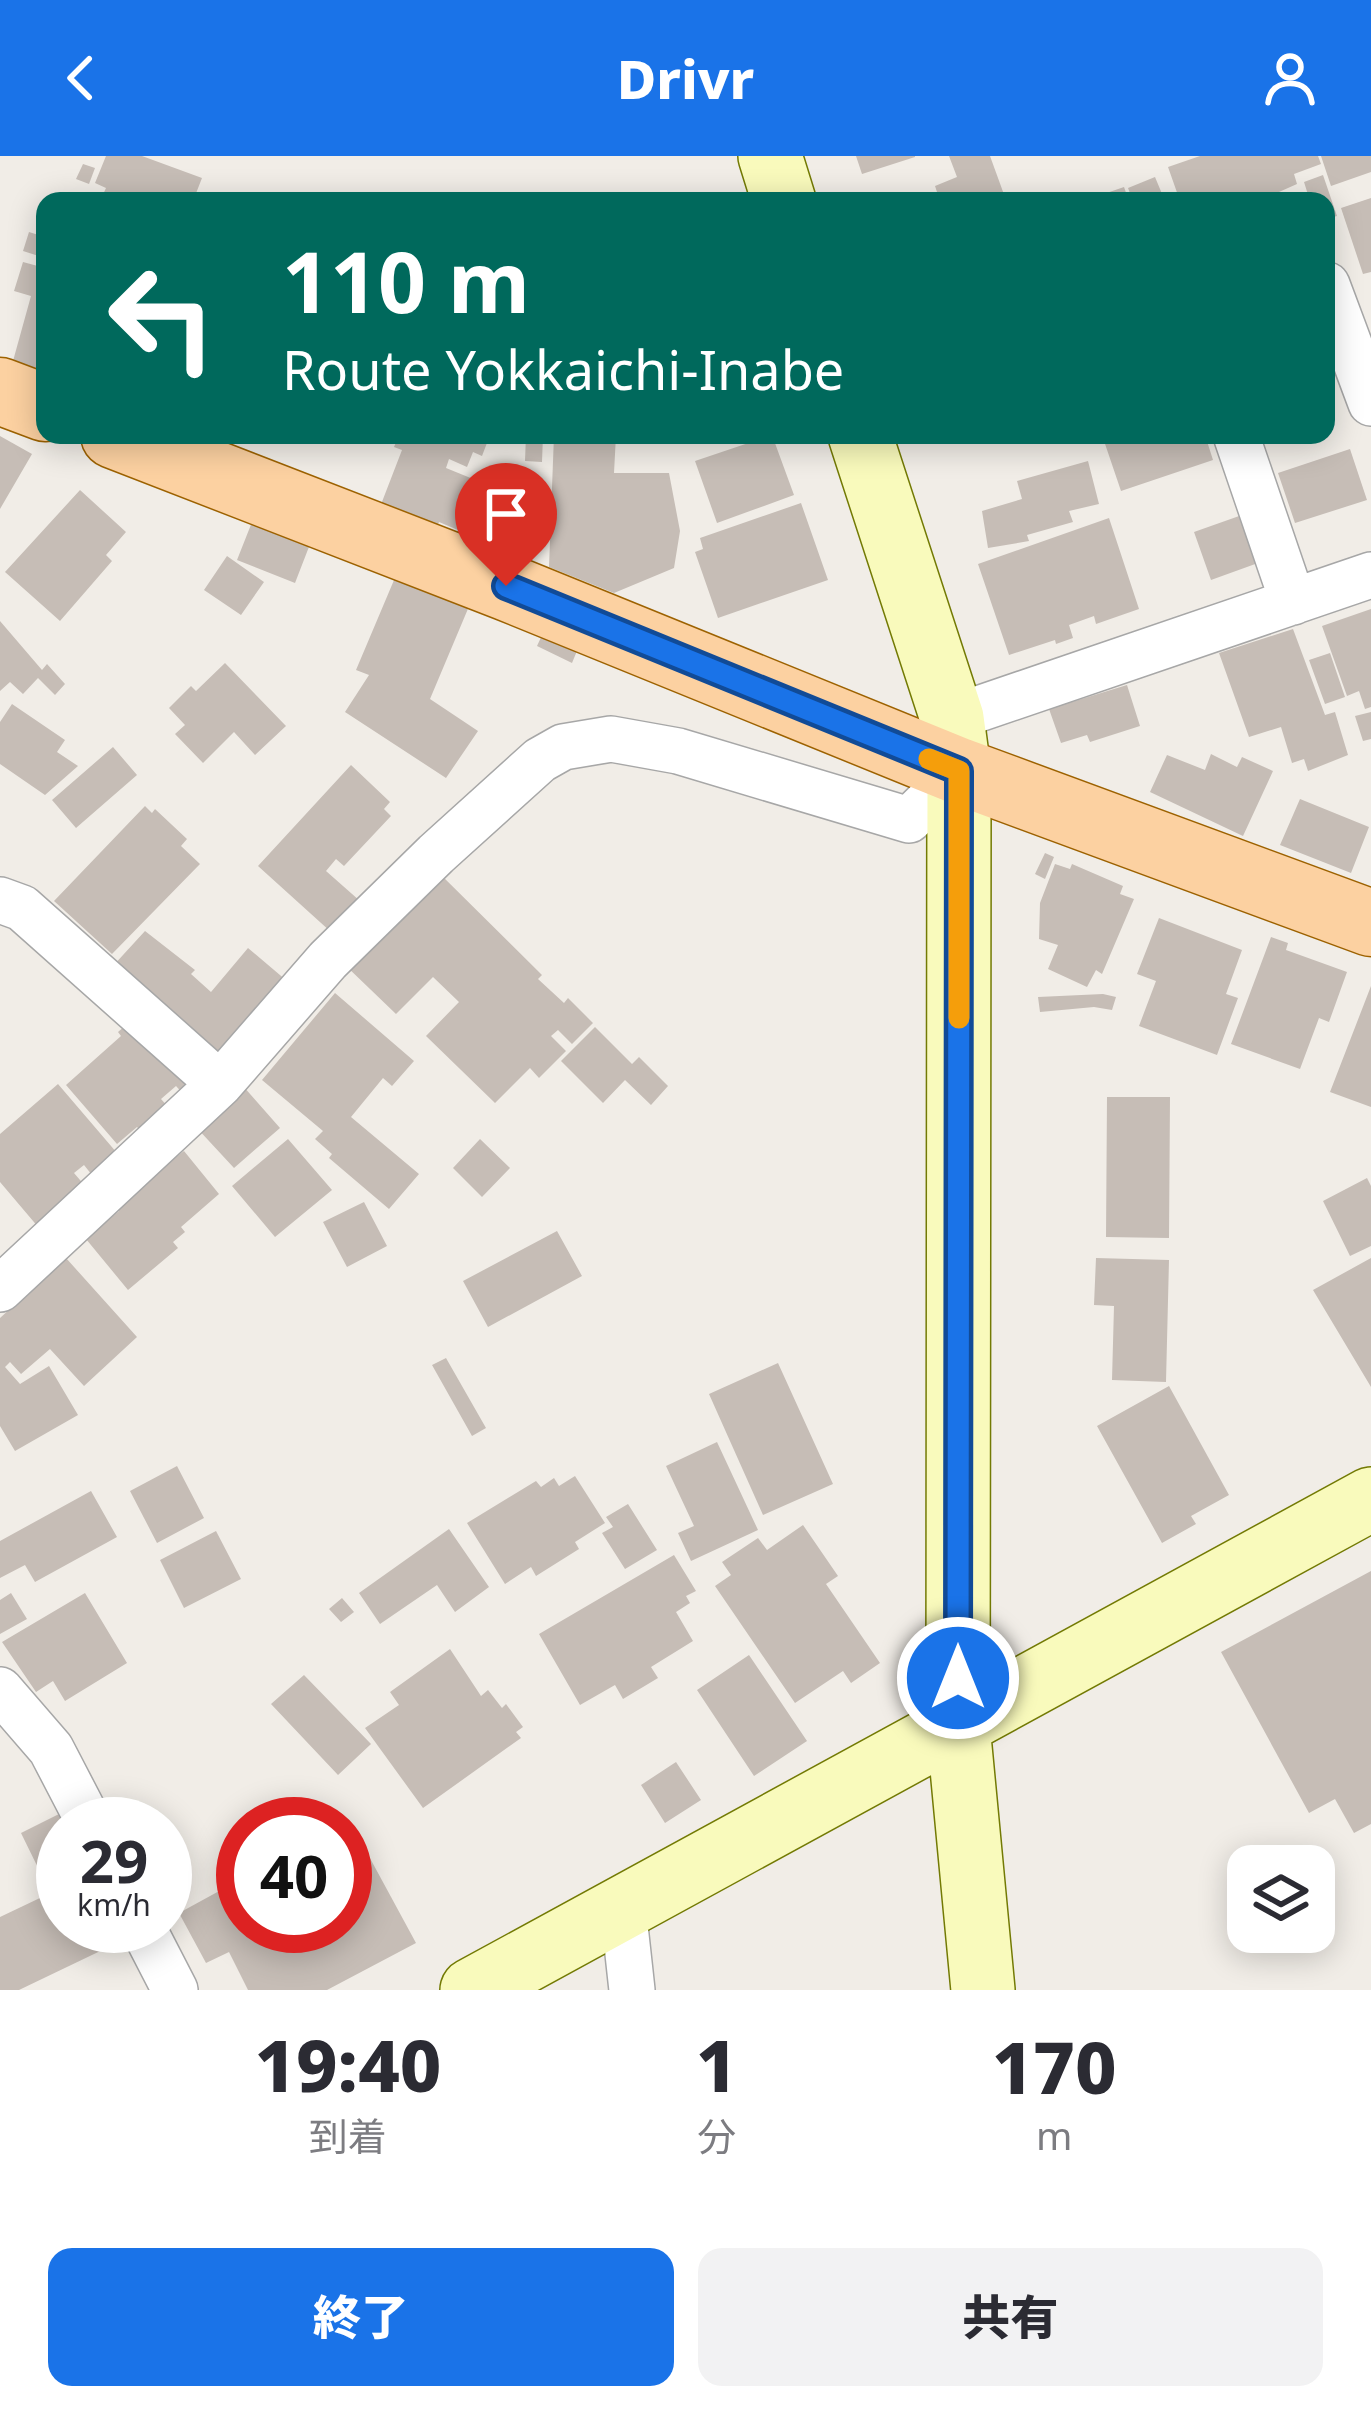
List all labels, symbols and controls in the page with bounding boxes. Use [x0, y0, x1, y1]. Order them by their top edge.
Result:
text: Drivr [617, 41, 754, 115]
icon: back [48, 45, 114, 111]
icon: person [1257, 45, 1323, 111]
text: 110 m [282, 223, 530, 338]
icon: left [84, 240, 240, 396]
text: Route Yokkaichi-Inabe [282, 332, 844, 406]
pin [455, 463, 557, 586]
icon: arrive [473, 481, 539, 547]
position arrow [895, 1615, 1021, 1741]
speed limit sign: 40 [216, 1797, 372, 1953]
text: 29 [80, 1819, 148, 1901]
map controls [1227, 1845, 1335, 1953]
button: layers [1227, 1845, 1335, 1953]
text: km/h [77, 1884, 151, 1925]
text: 19:40 [254, 2015, 441, 2113]
text: 1 [696, 2015, 737, 2113]
text: 170 [992, 2017, 1117, 2115]
text: m [1036, 2108, 1072, 2161]
text: 到着 [309, 2109, 387, 2162]
text: 分 [697, 2109, 736, 2162]
button: 終了 [48, 2248, 674, 2386]
button: 共有 [698, 2248, 1323, 2386]

